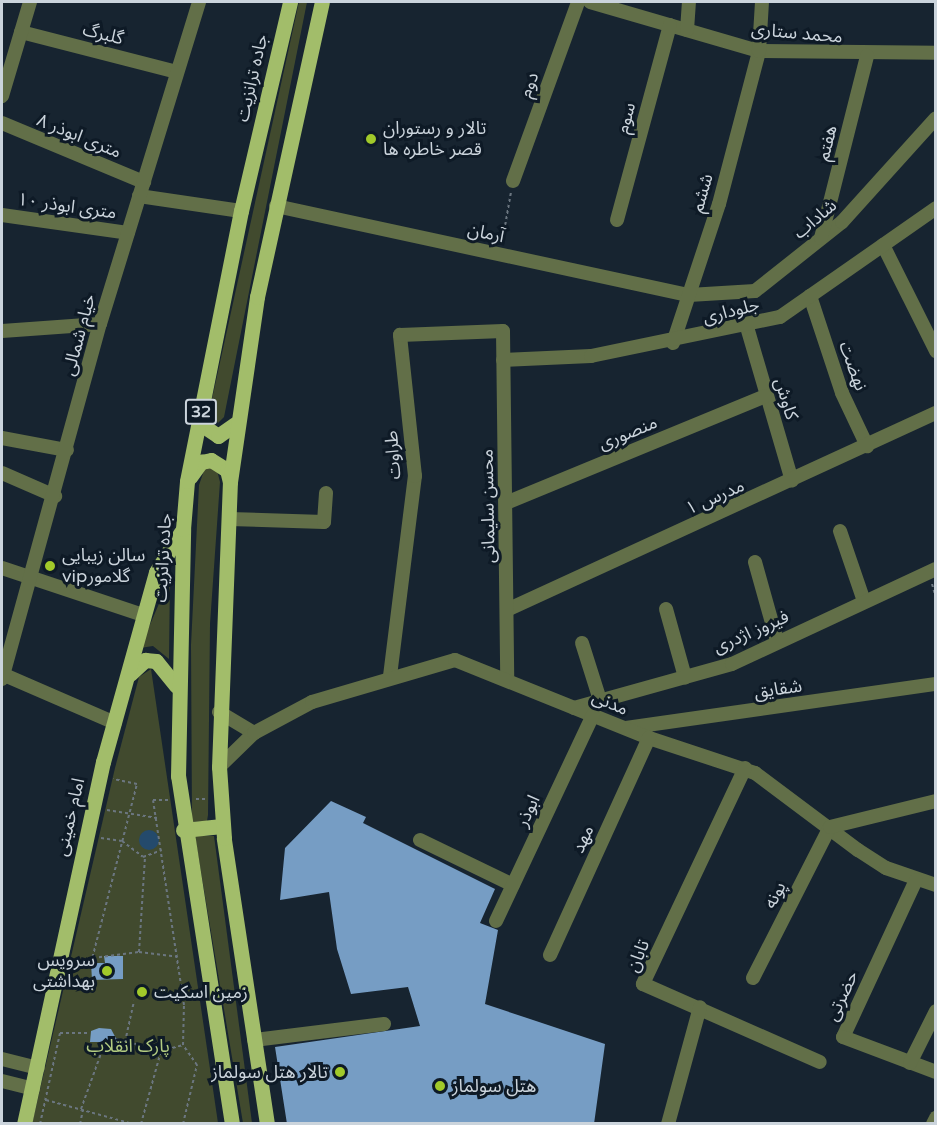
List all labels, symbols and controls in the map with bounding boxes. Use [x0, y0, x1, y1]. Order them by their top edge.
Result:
street label: محمد ستاری [750, 18, 844, 48]
street label: گلبرگ [80, 19, 126, 49]
street label: جاده ترانزیت [231, 32, 273, 124]
street label: دوم [515, 69, 543, 101]
street label: سوم [612, 100, 640, 136]
street label: ۸ متری ابوذر [33, 109, 125, 163]
place label: تالار و رستوران قصر خاطره ها [383, 118, 486, 160]
street label: هفتم [812, 123, 842, 163]
marker: تالار و رستوران قصر خاطره ها [364, 132, 378, 146]
street label: ششم [686, 171, 718, 215]
street label: ۱۰ متری ابوذر [16, 188, 118, 224]
street label: شاداب [789, 195, 841, 243]
street label: آرمان [466, 219, 506, 247]
street label: خیام شمالی [58, 292, 100, 378]
street label: جلوداری [700, 294, 762, 328]
street label: نهضت [834, 338, 872, 394]
street label: کاوش [769, 376, 803, 422]
road number: 32 [184, 399, 218, 425]
street label: منصوری [595, 411, 661, 455]
street label: طراوت [381, 430, 405, 480]
street label: محسن سلیمانی [476, 449, 500, 563]
street label: مدرس ۱ [682, 475, 748, 519]
street label: جاده ترانزیت [150, 513, 176, 603]
place label: سالن زیبایی vipگلامور [62, 545, 145, 588]
marker: سالن زیبایی vipگلامور [43, 559, 57, 573]
street label: فیروز اژدری [710, 606, 792, 658]
street label: شقایق [753, 675, 803, 703]
street label: مدنی [589, 686, 631, 720]
street label: امام خمینی [51, 776, 89, 858]
street label: ابوذر [511, 792, 545, 830]
street label: مهد [567, 822, 599, 856]
street label: پونه [759, 878, 791, 912]
street label: تابان [622, 937, 654, 975]
place label: سرویس بهداشتی [33, 950, 95, 992]
marker: سرویس بهداشتی [100, 964, 114, 978]
street label: حضرتی [821, 967, 863, 1025]
place label: زمین اسکیت [154, 981, 248, 1003]
marker: زمین اسکیت [135, 985, 149, 999]
park label: پارک انقلاب [86, 1035, 170, 1057]
place label: تالار هتل سولماز [211, 1061, 328, 1083]
marker: تالار هتل سولماز [333, 1065, 347, 1079]
place label: هتل سولماز [452, 1075, 536, 1097]
marker: هتل سولماز [433, 1079, 447, 1093]

